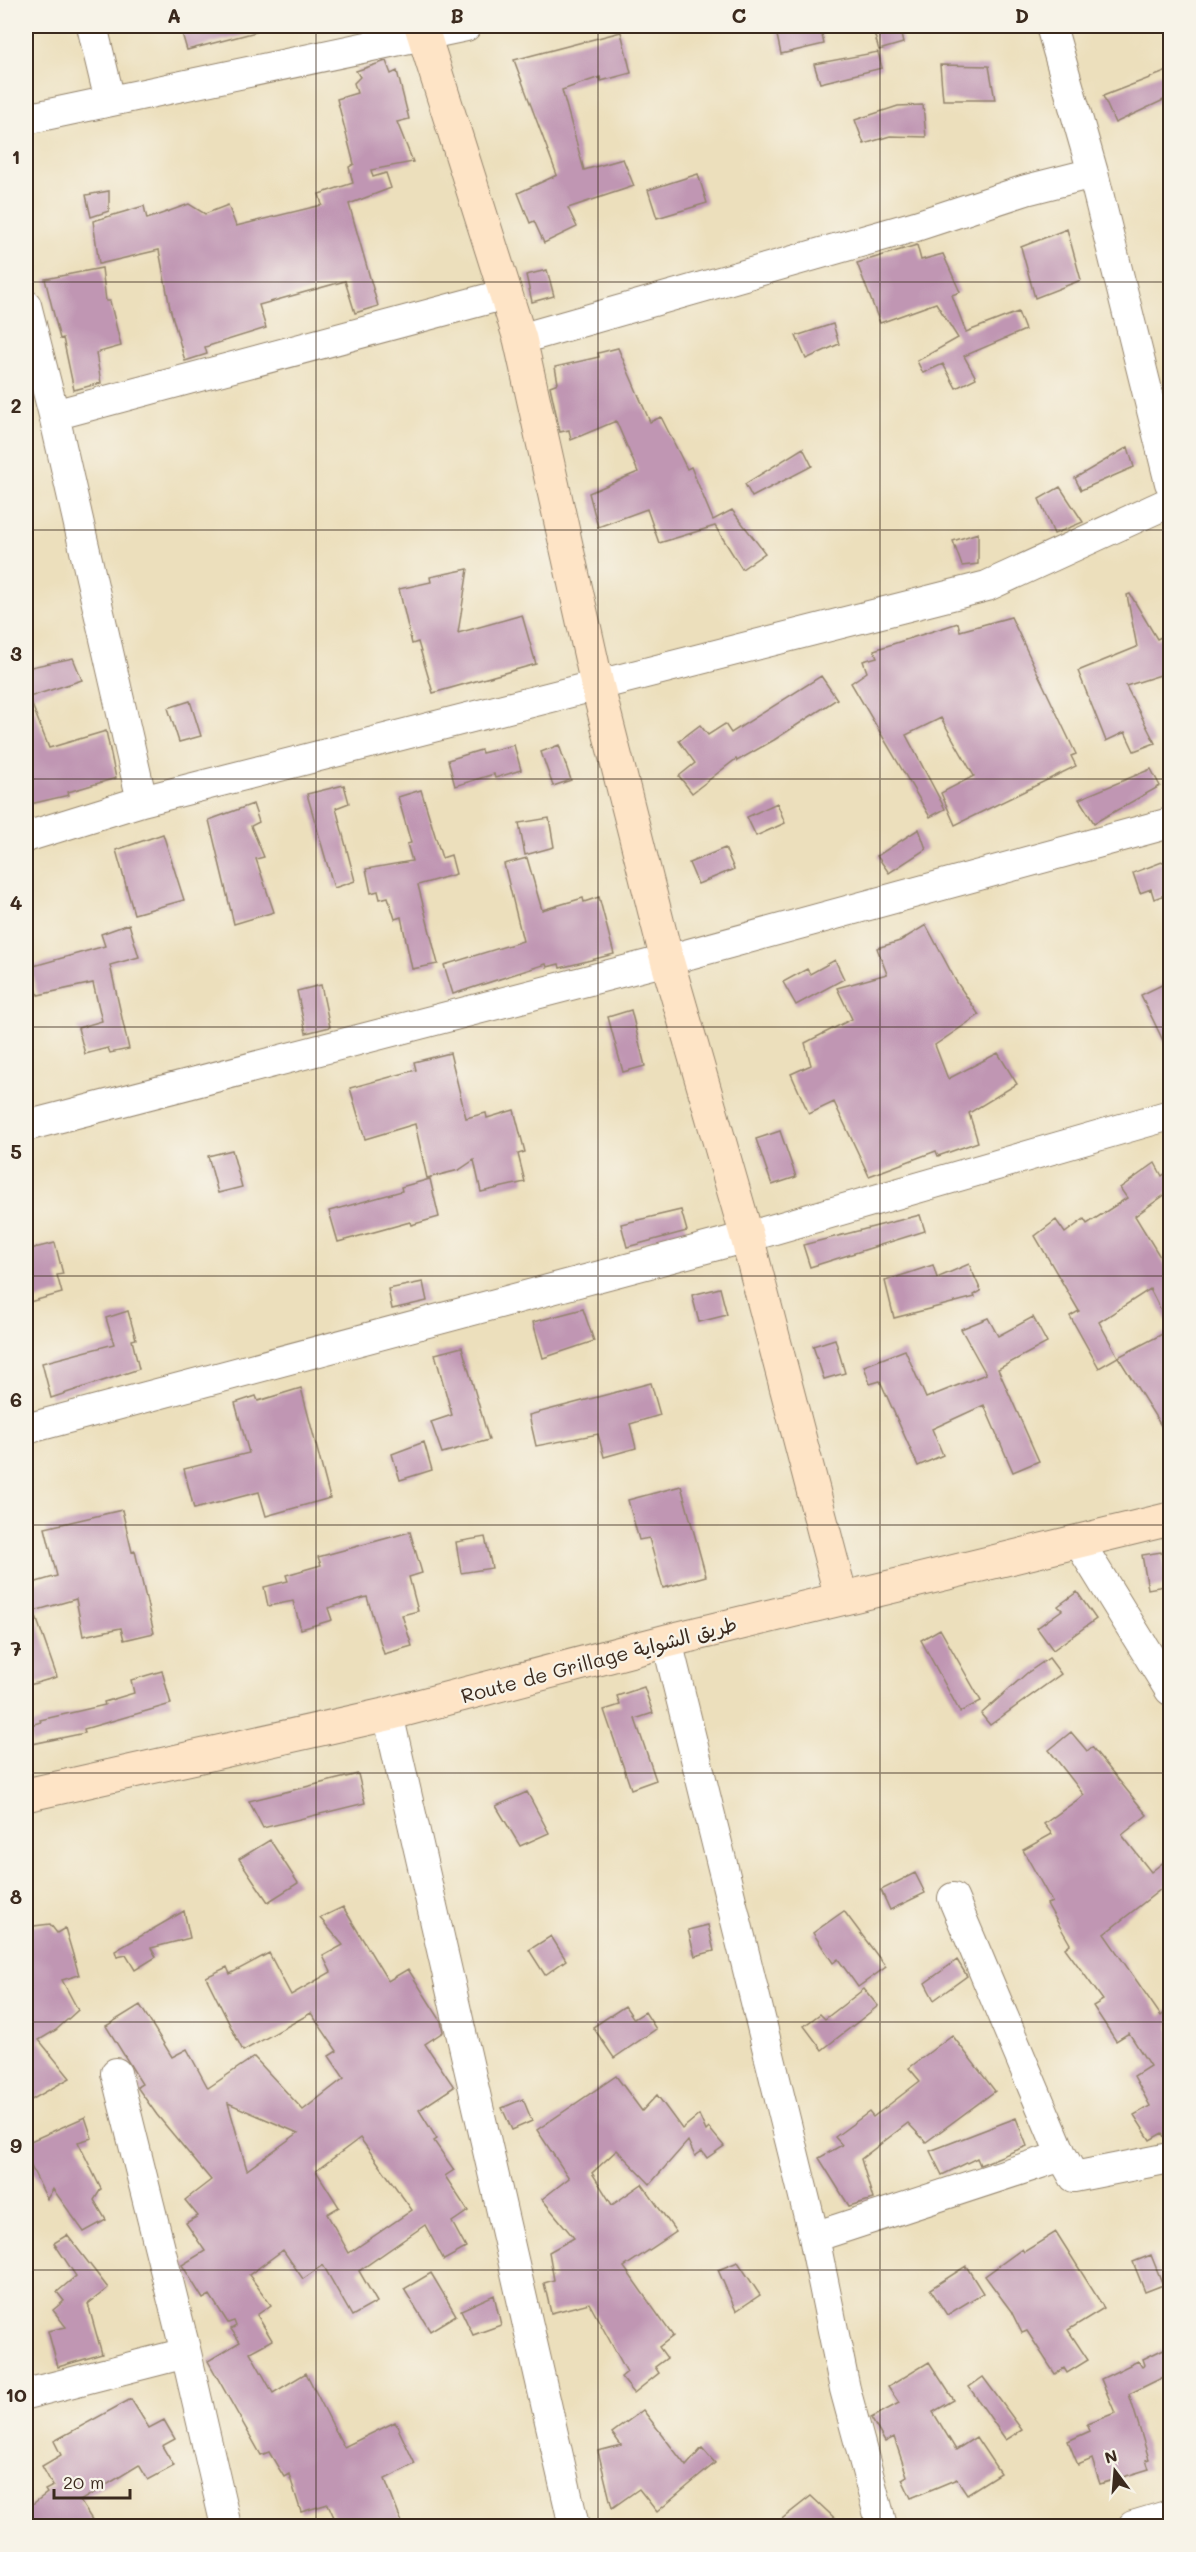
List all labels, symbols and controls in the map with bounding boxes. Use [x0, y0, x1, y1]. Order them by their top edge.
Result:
text: A [167, 2, 181, 28]
text: B [450, 2, 464, 28]
text: C [732, 2, 747, 28]
text: D [1015, 2, 1029, 28]
text: 1 [12, 143, 20, 169]
text: 2 [10, 392, 22, 418]
text: 3 [10, 640, 22, 666]
text: 4 [10, 889, 23, 915]
text: 5 [10, 1138, 22, 1164]
text: 6 [10, 1386, 22, 1412]
street label: Route de Grillage طريق الشواية [458, 1610, 740, 1709]
text: 7 [10, 1635, 22, 1661]
text: 8 [10, 1883, 22, 1909]
text: 9 [10, 2132, 22, 2158]
text: 10 [5, 2381, 27, 2407]
north arrow [1085, 2441, 1145, 2501]
text: N [1102, 2444, 1119, 2468]
scale bar [54, 2462, 130, 2500]
text: 20 m [63, 2470, 104, 2494]

